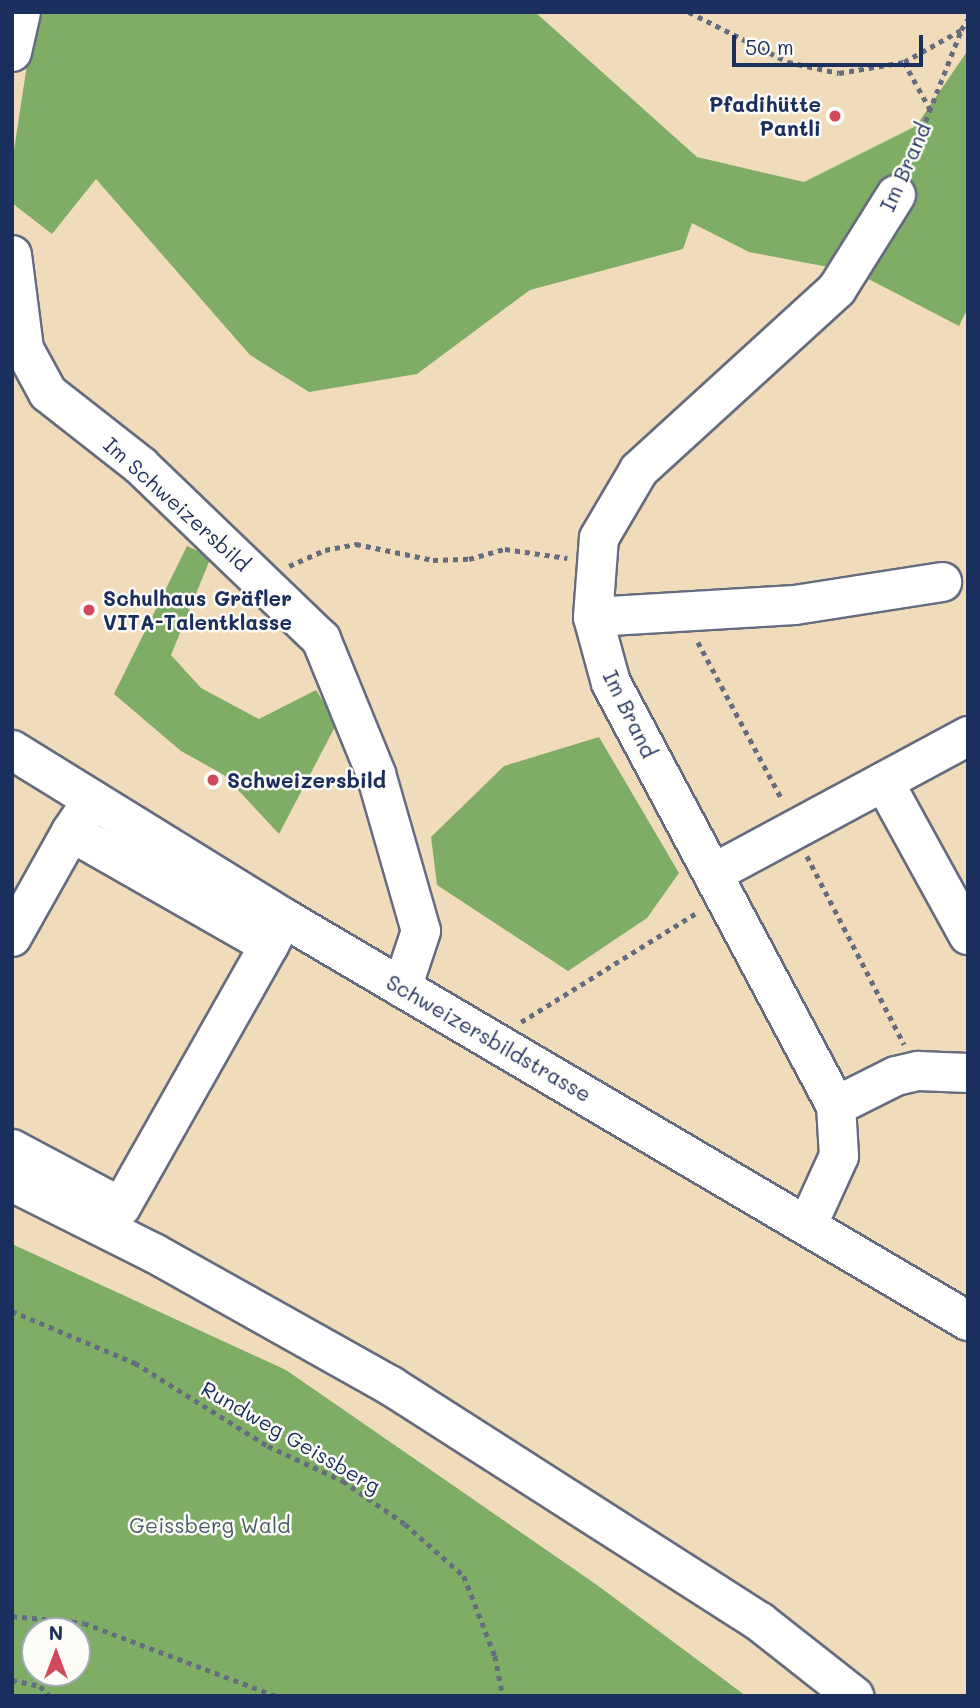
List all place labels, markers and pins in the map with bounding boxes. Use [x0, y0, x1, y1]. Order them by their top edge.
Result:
place label: Pfadihütte Pantli [709, 91, 821, 141]
marker: Pfadihütte Pantli [827, 108, 843, 124]
place label: Schulhaus Gräfler VITA-Talentklasse [103, 585, 292, 635]
marker: Schulhaus Gräfler VITA-Talentklasse [81, 602, 97, 618]
place label: Schweizersbild [227, 767, 386, 793]
marker: Schweizersbild [205, 772, 221, 788]

